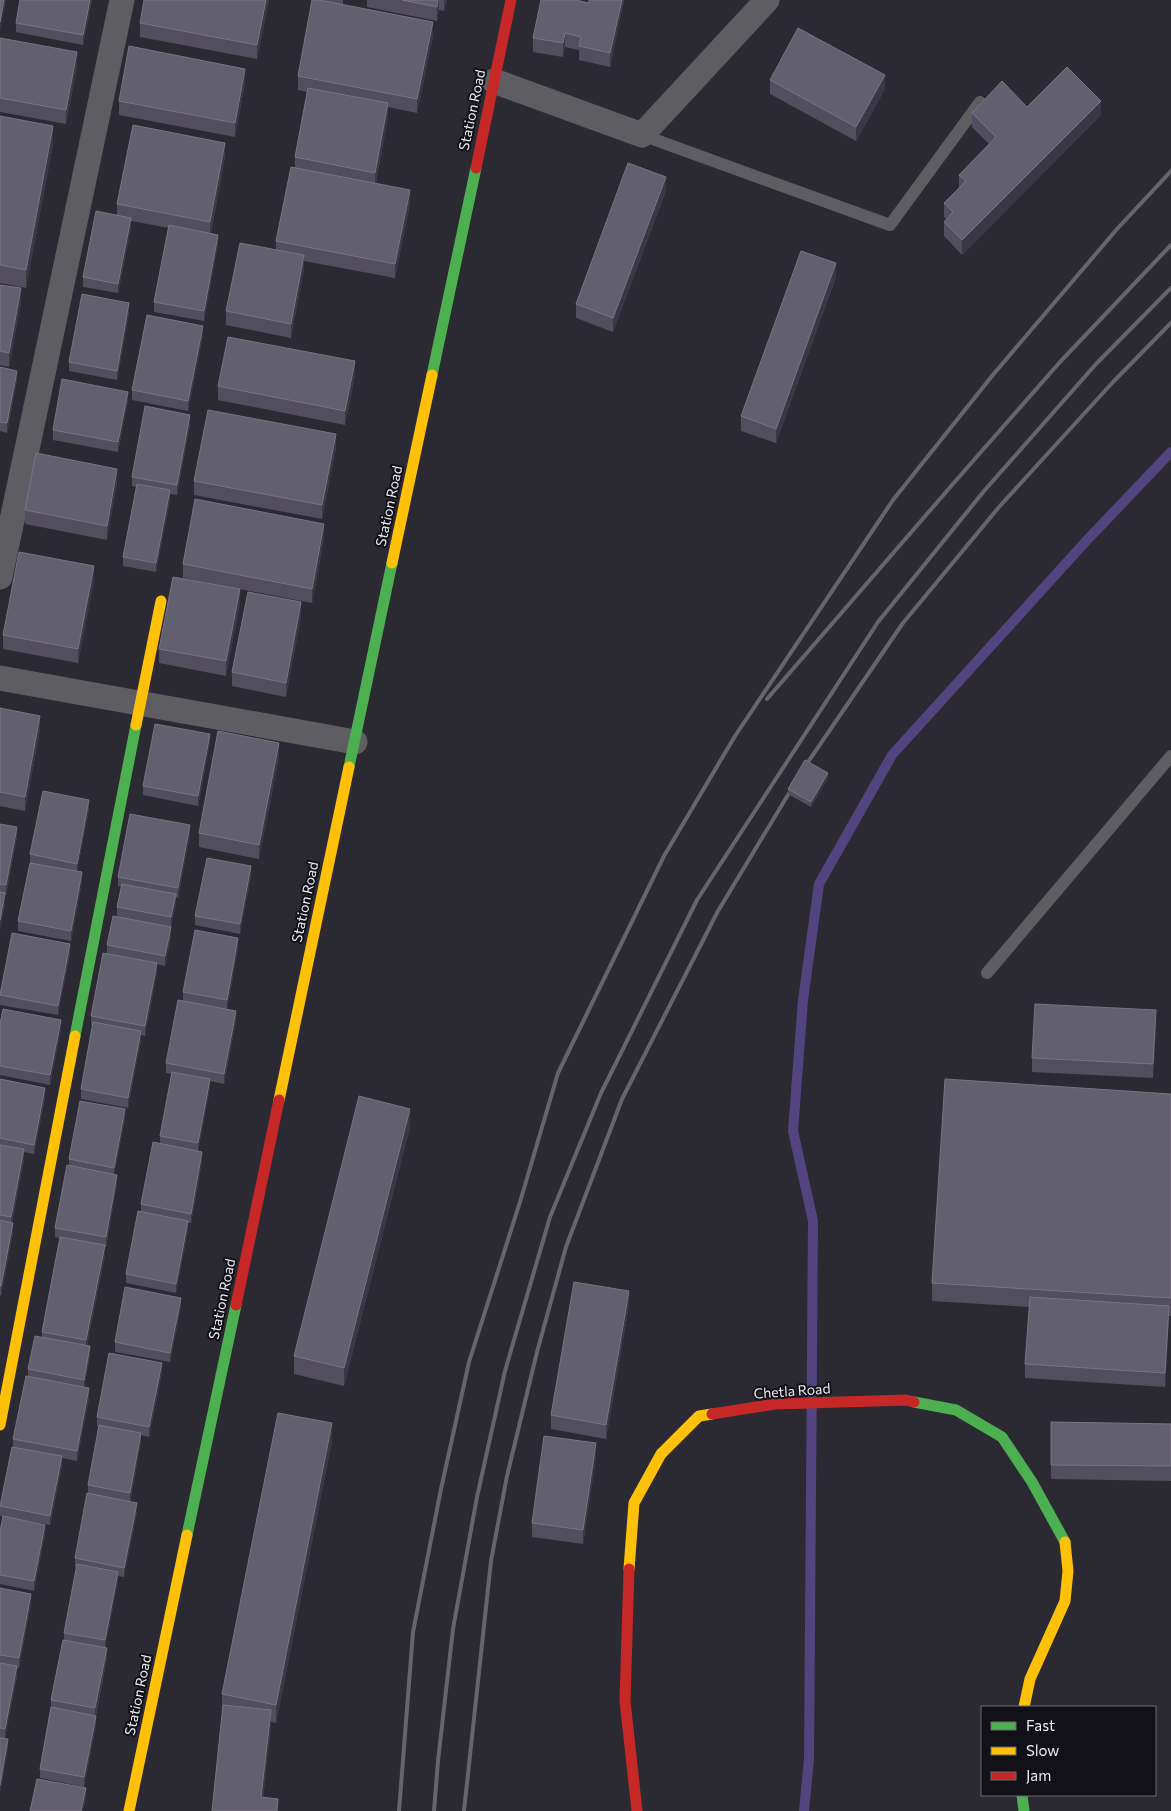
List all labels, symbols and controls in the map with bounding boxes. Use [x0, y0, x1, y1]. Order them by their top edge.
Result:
street label: Station Road [455, 68, 488, 152]
street label: Station Road [372, 464, 405, 548]
street label: Station Road [288, 860, 321, 944]
street label: Station Road [205, 1257, 238, 1341]
street label: Chetla Road [753, 1379, 831, 1402]
street label: Station Road [121, 1653, 154, 1737]
legend [981, 1706, 1156, 1796]
text: Fast [1026, 1716, 1055, 1734]
text: Slow [1026, 1741, 1059, 1759]
text: Jam [1026, 1766, 1051, 1784]

